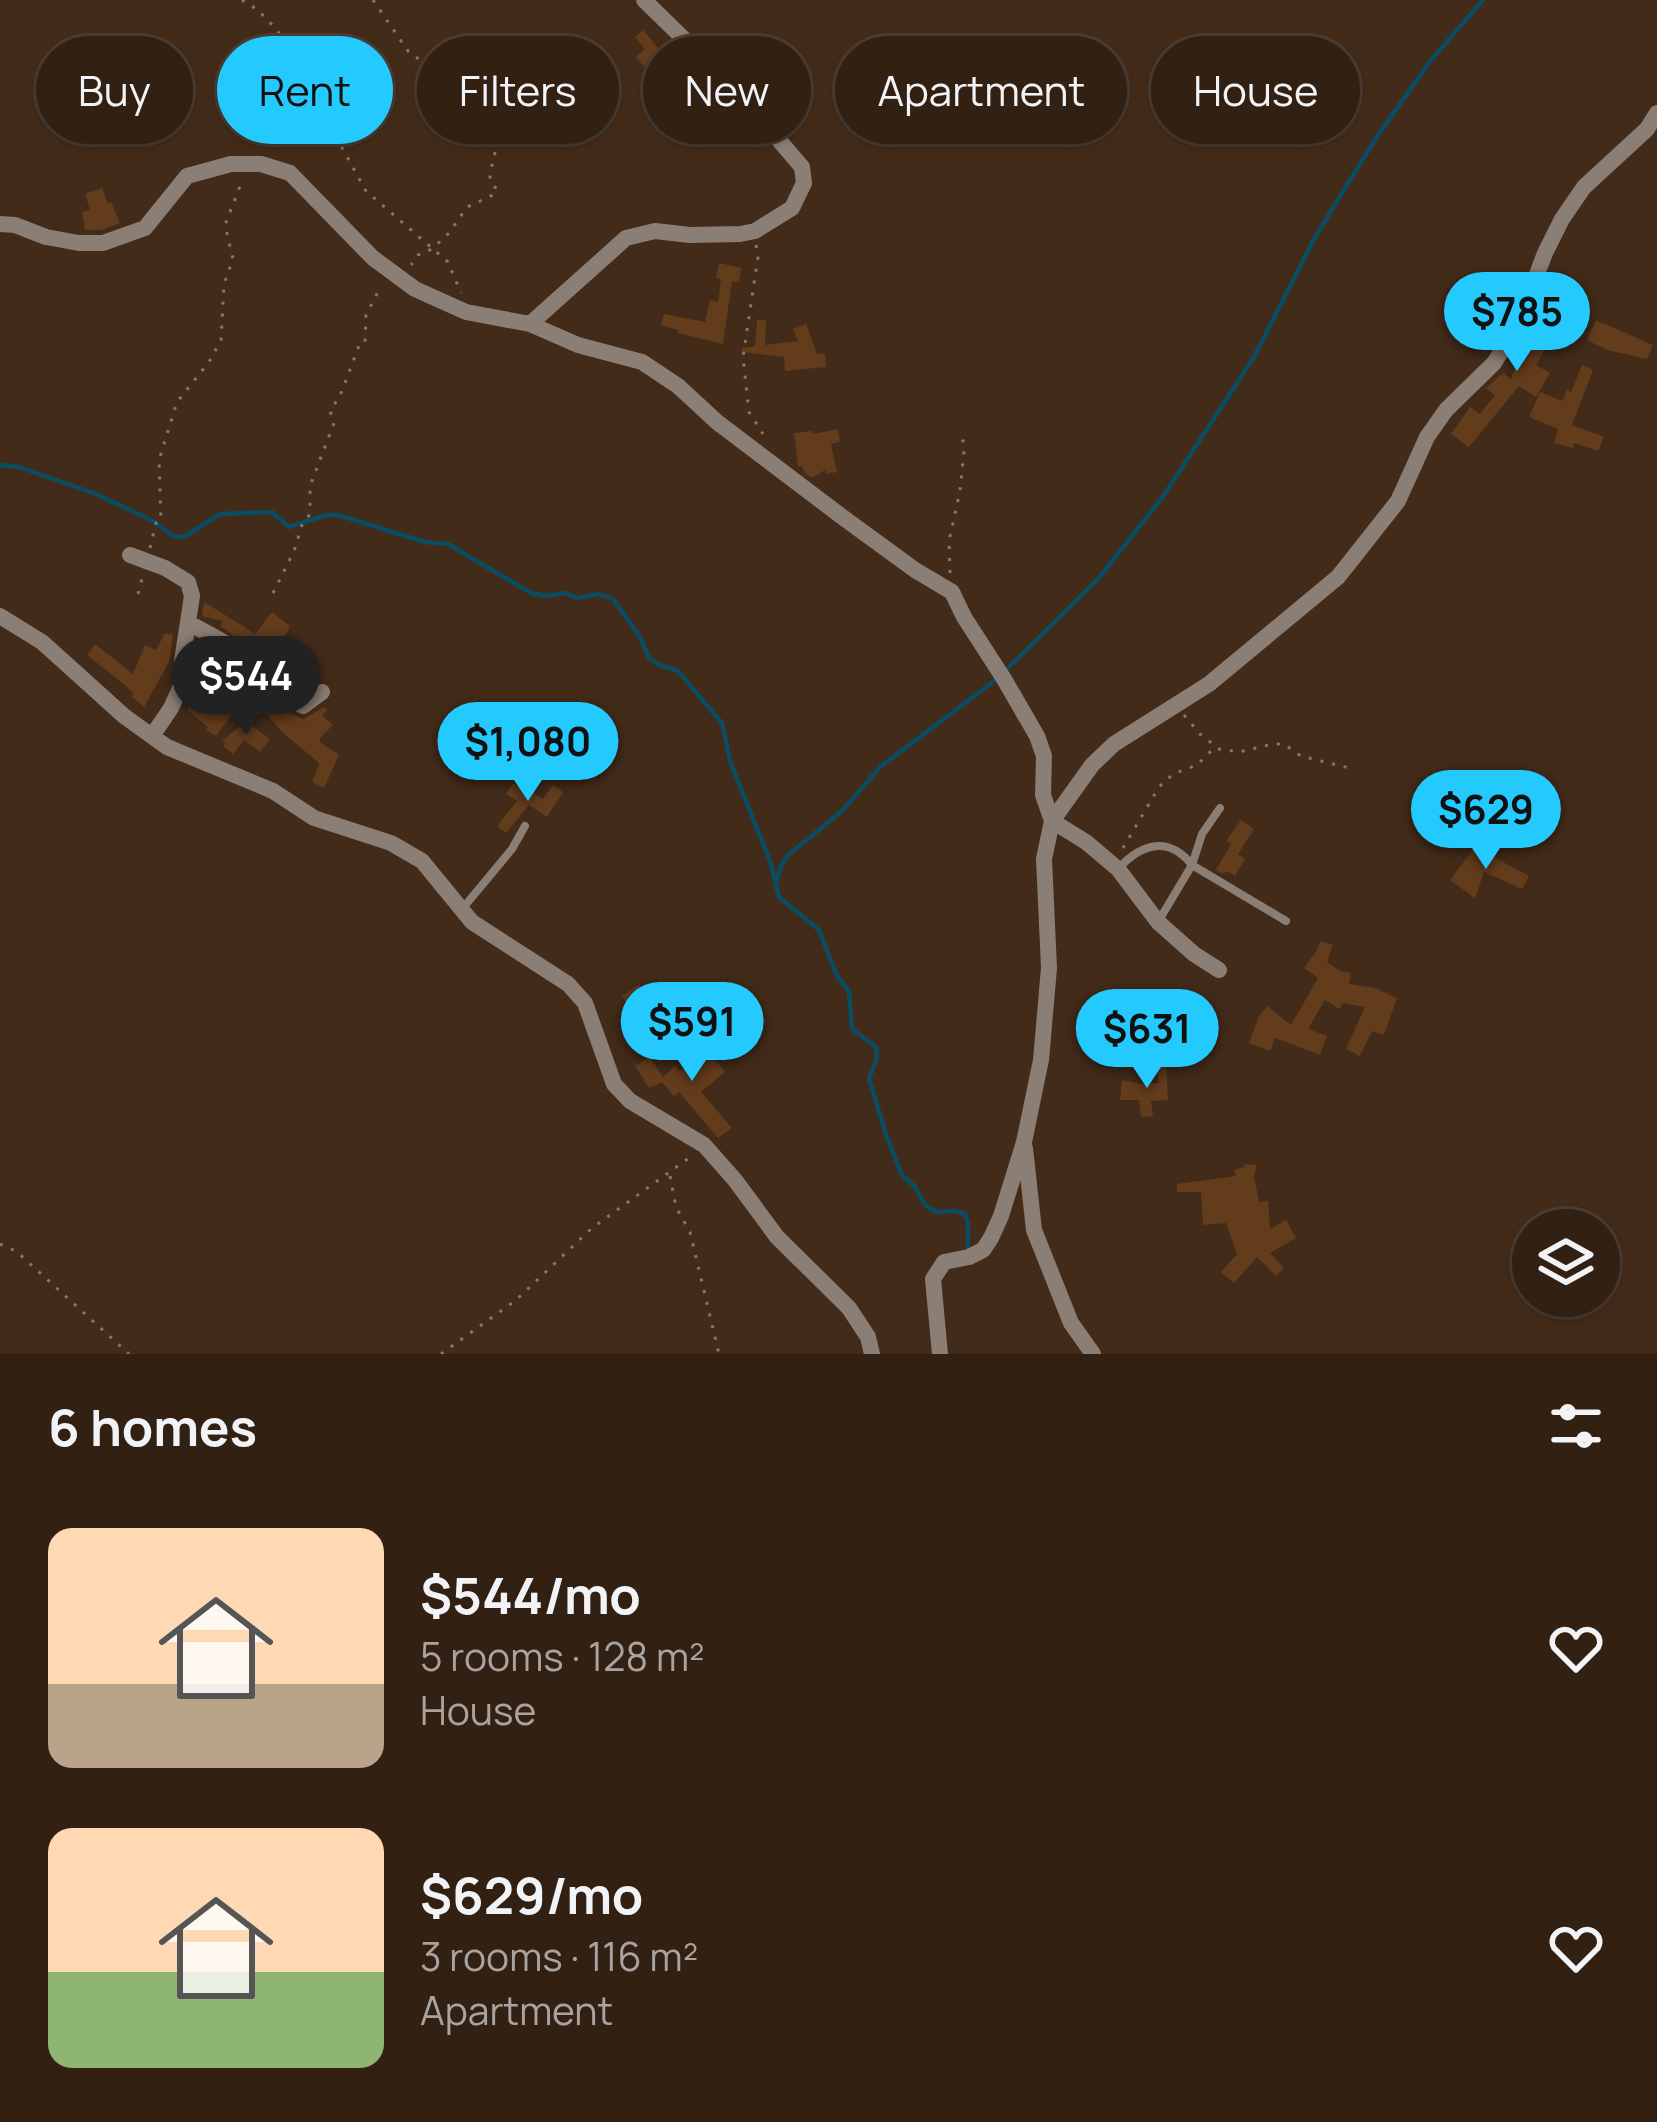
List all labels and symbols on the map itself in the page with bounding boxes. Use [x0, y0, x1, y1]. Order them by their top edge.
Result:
pin: $785 [1446, 272, 1588, 374]
pin: $544 [175, 636, 317, 738]
pin: $1,080 [430, 702, 626, 804]
pin: $629 [1415, 770, 1557, 872]
pin: $591 [621, 982, 763, 1084]
pin: $631 [1076, 989, 1218, 1091]

